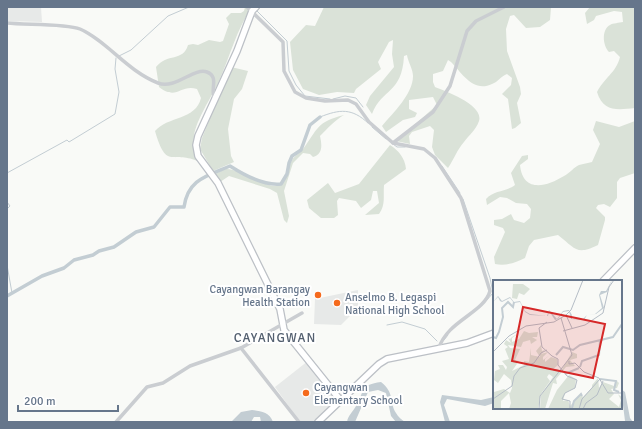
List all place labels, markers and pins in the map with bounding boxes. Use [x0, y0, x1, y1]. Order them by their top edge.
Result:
place label: Cayangwan Barangay Health Station [210, 283, 311, 309]
marker: Cayangwan Barangay Health Station [313, 290, 323, 300]
place label: Anselmo B. Legaspi National High School [345, 291, 444, 317]
marker: Anselmo B. Legaspi National High School [332, 298, 342, 308]
place label: Cayangwan Elementary School [314, 381, 402, 407]
marker: Cayangwan Elementary School [301, 388, 311, 398]

